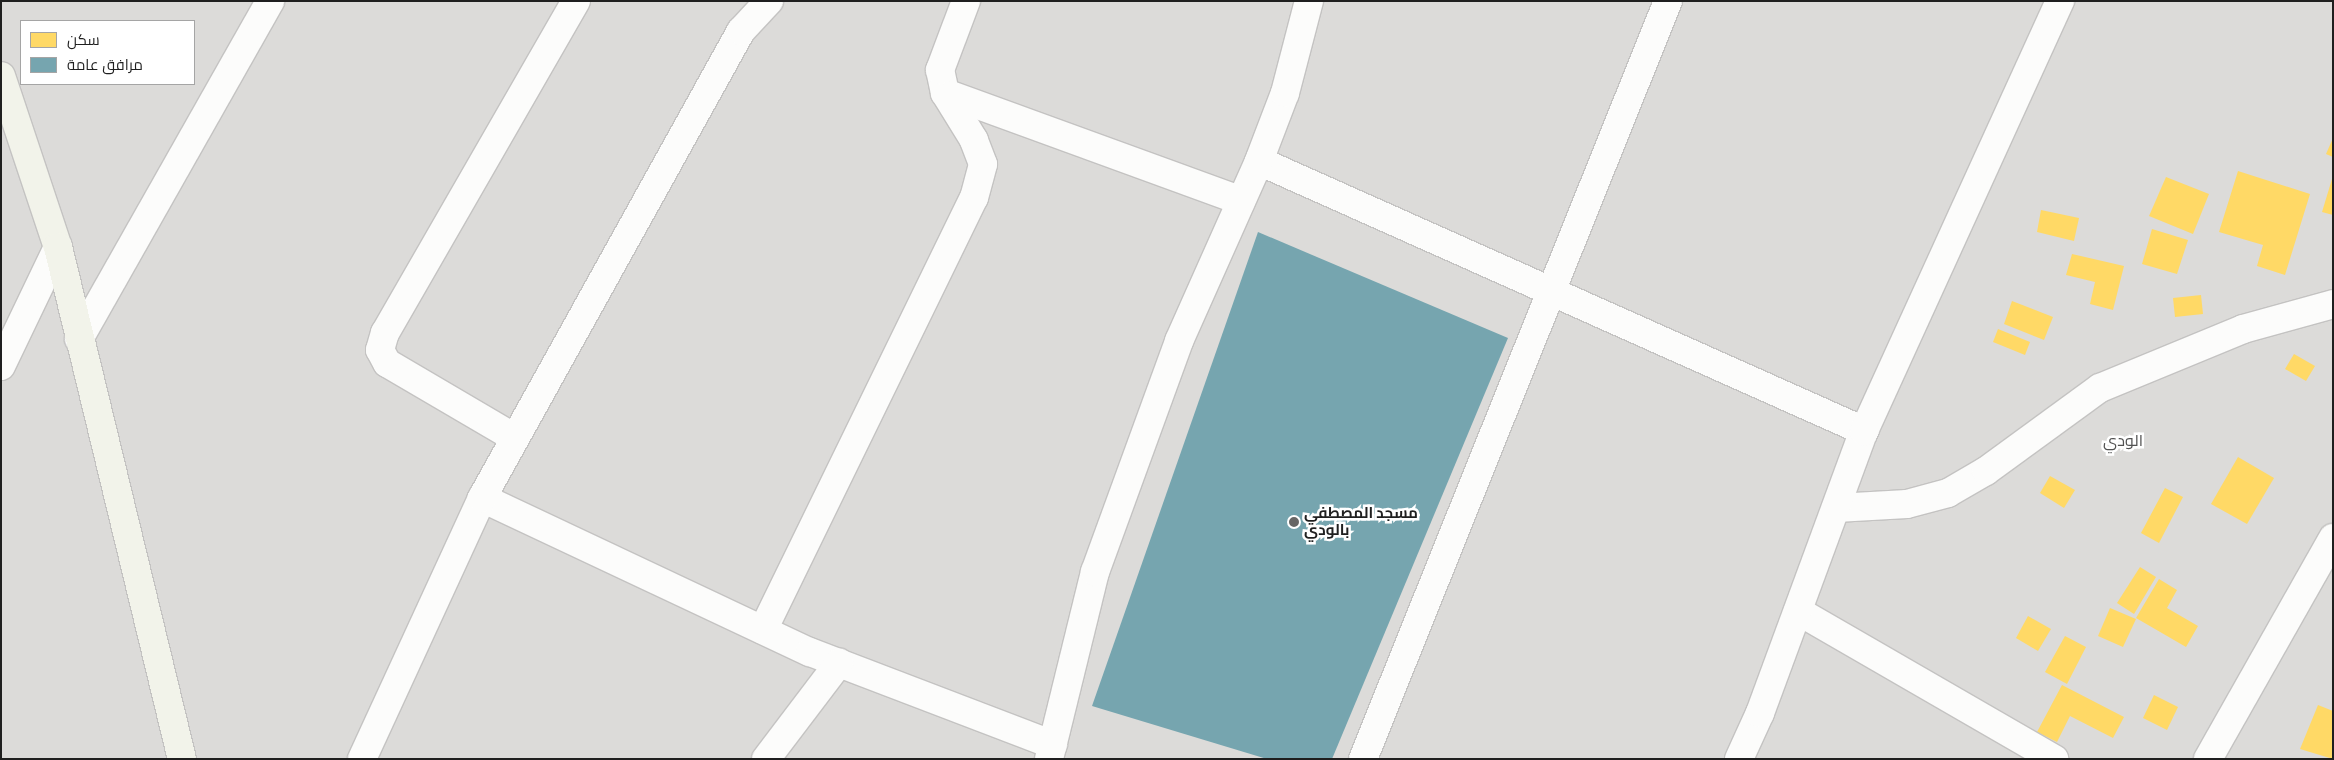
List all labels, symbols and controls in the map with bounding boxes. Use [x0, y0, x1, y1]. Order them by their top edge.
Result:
legend [20, 20, 195, 85]
text: سكن [67, 31, 100, 49]
text: مرافق عامة [67, 56, 143, 74]
district label: الودي [2103, 431, 2143, 451]
place label: مسجد المصطفي بالودي [1304, 504, 1418, 539]
marker: مسجد المصطفي بالودي [1288, 516, 1300, 528]

